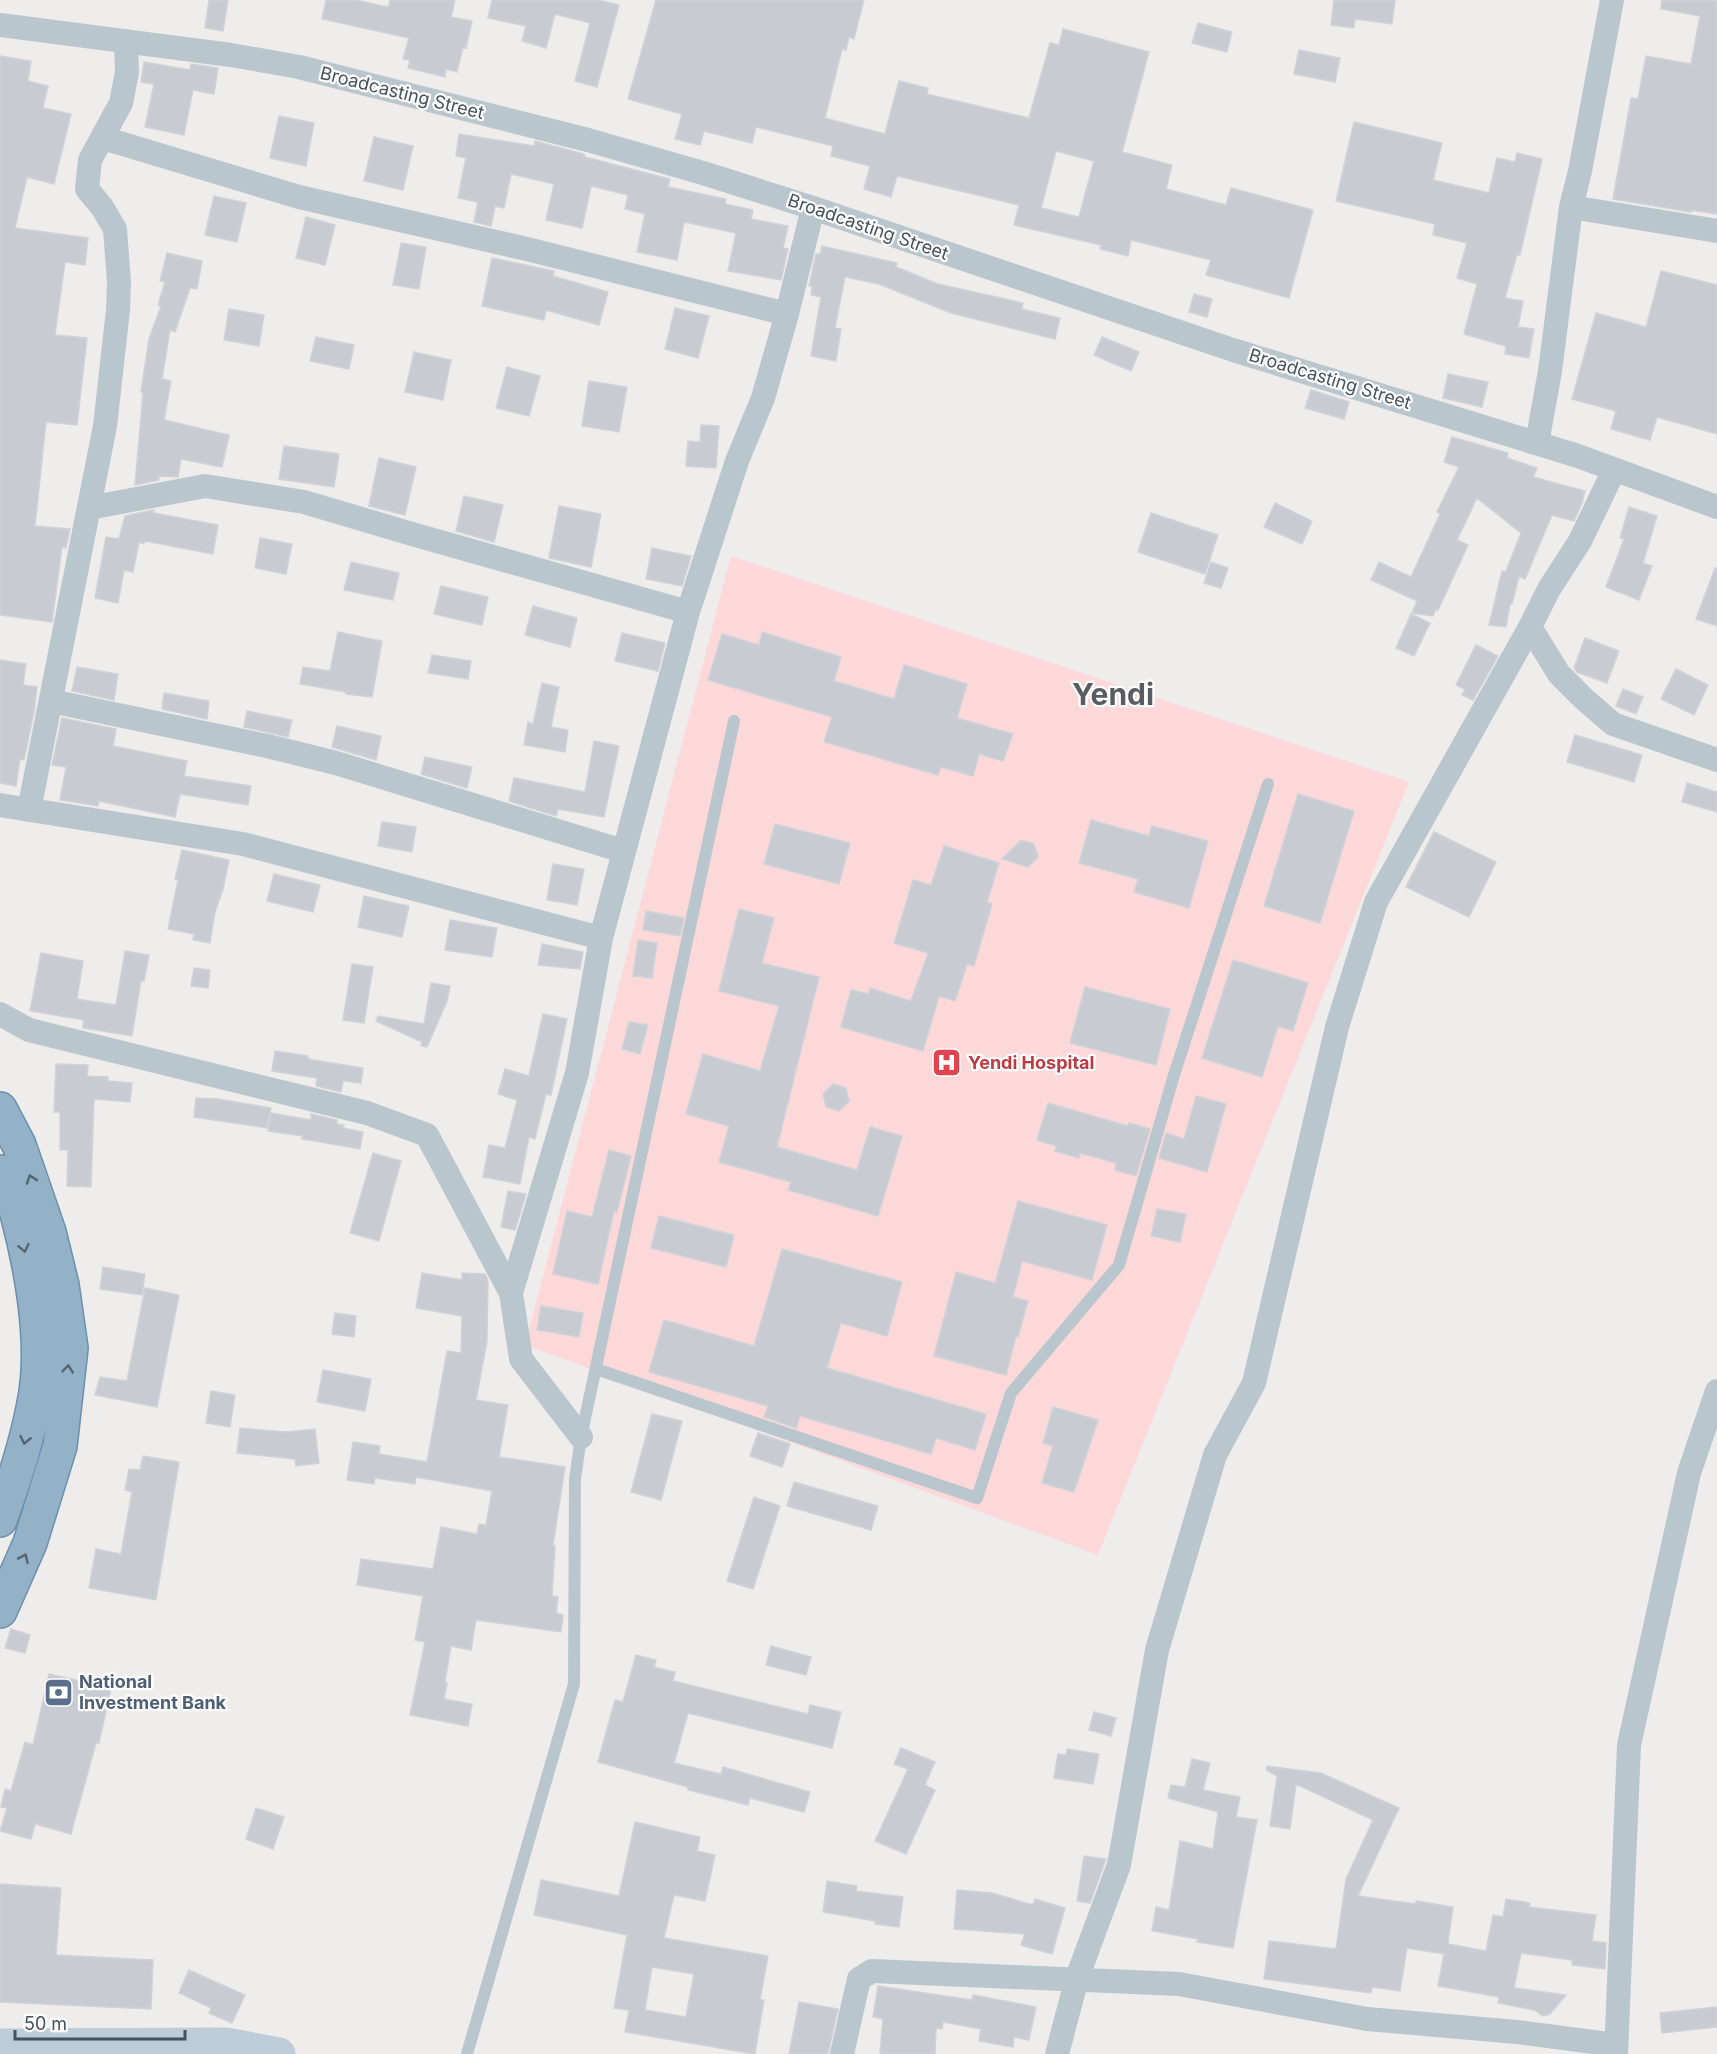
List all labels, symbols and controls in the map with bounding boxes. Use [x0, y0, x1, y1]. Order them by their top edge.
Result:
street label: Broadcasting Street [318, 62, 486, 123]
street label: Broadcasting Street [785, 189, 951, 264]
street label: Broadcasting Street [1247, 344, 1414, 413]
district label: Yendi [1072, 676, 1154, 712]
hospital icon: Yendi Hospital [931, 1047, 963, 1079]
place label: Yendi Hospital [968, 1052, 1094, 1073]
one-way arrow [25, 1174, 38, 1185]
one-way arrow [17, 1242, 30, 1252]
one-way arrow [62, 1364, 74, 1373]
one-way arrow [19, 1435, 32, 1445]
one-way arrow [17, 1553, 29, 1564]
place label: National Investment Bank [79, 1671, 227, 1713]
bank icon: National Investment Bank [42, 1676, 74, 1708]
scale bar [15, 2003, 184, 2041]
text: 50 m [24, 2013, 67, 2034]

